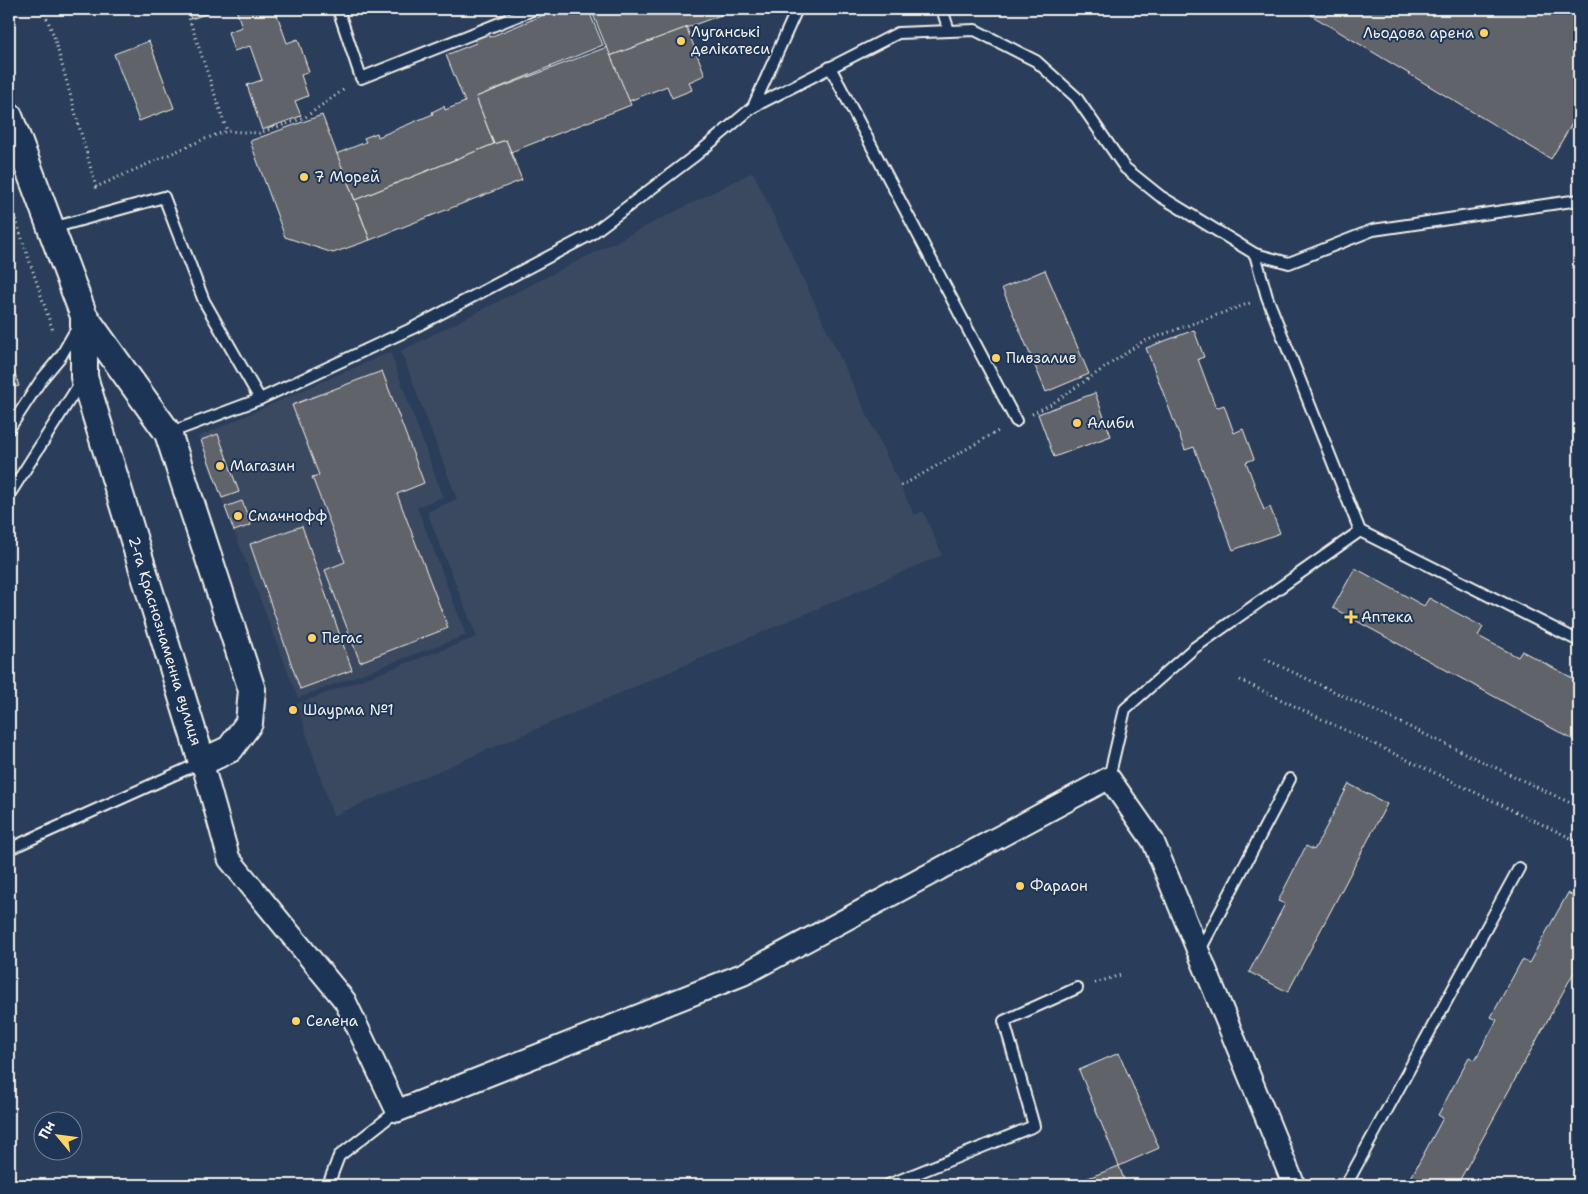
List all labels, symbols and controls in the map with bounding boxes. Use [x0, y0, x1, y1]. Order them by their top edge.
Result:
place label: Луганські делікатеси [691, 22, 770, 59]
place label: Льодова арена [1363, 23, 1475, 43]
marker: Льодова арена [1478, 27, 1490, 39]
marker: Луганські делікатеси [675, 35, 687, 47]
place label: 7 Морей [314, 167, 380, 187]
marker: 7 Морей [298, 171, 310, 183]
place label: Пивзалив [1006, 348, 1077, 368]
marker: Пивзалив [990, 352, 1002, 364]
place label: Алиби [1087, 413, 1135, 433]
marker: Алиби [1071, 417, 1083, 429]
place label: Магазин [230, 456, 295, 476]
marker: Магазин [214, 460, 226, 472]
place label: Смачнофф [248, 506, 327, 526]
marker: Смачнофф [232, 510, 244, 522]
street label: 2-га Краснознаменна вулиця [124, 534, 206, 748]
place label: Аптека [1361, 607, 1414, 627]
marker: Аптека [1345, 611, 1357, 623]
place label: Пегас [322, 628, 363, 648]
marker: Пегас [306, 632, 318, 644]
place label: Шаурма №1 [303, 700, 394, 720]
marker: Шаурма №1 [287, 704, 299, 716]
place label: Фараон [1030, 876, 1088, 896]
marker: Фараон [1014, 880, 1026, 892]
place label: Селена [306, 1011, 359, 1031]
marker: Селена [290, 1015, 302, 1027]
north arrow [32, 1112, 82, 1162]
text: Пн [34, 1117, 59, 1142]

